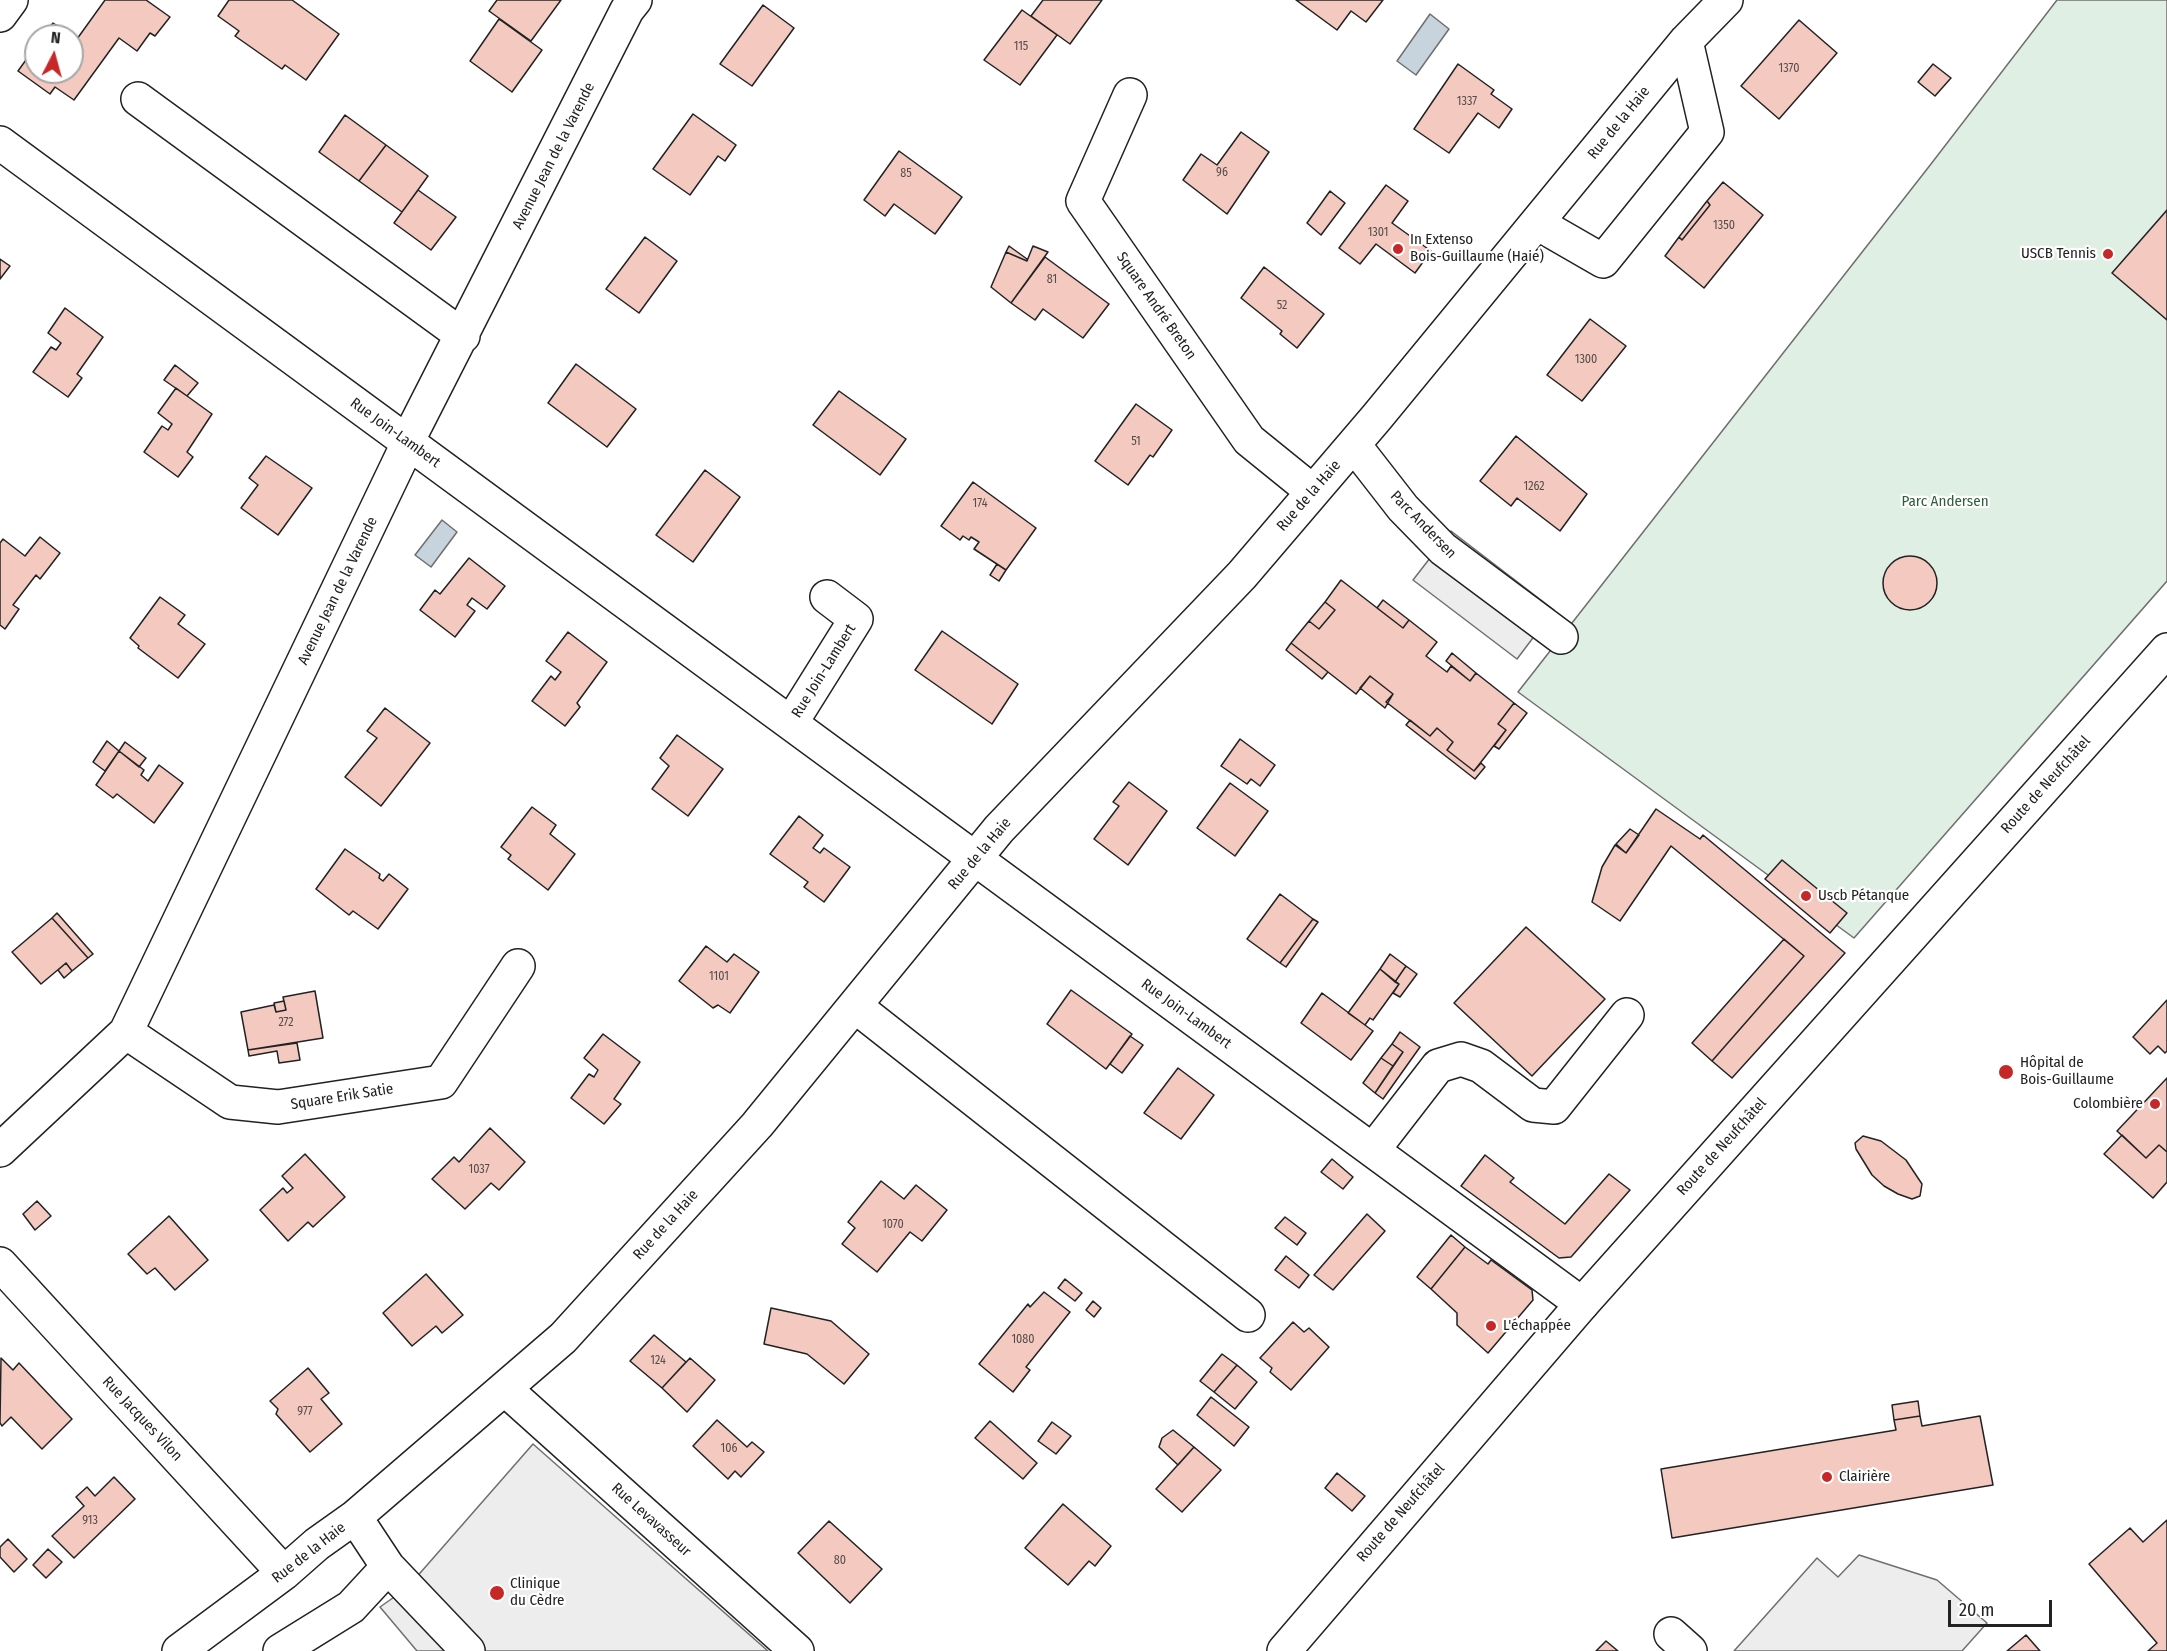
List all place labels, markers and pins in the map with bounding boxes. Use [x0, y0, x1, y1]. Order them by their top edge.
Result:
place label: In Extenso Bois-Guillaume (Haie) [1410, 231, 1544, 266]
marker: In Extenso Bois-Guillaume (Haie) [1391, 242, 1405, 256]
place label: USCB Tennis [2021, 245, 2096, 263]
marker: USCB Tennis [2101, 247, 2115, 261]
place label: Uscb Pétanque [1818, 887, 1909, 905]
marker: Uscb Pétanque [1799, 889, 1813, 903]
place label: Hôpital de Bois-Guillaume [2020, 1054, 2114, 1089]
marker: Hôpital de Bois-Guillaume [1997, 1063, 2015, 1081]
place label: Colombière [2073, 1095, 2143, 1113]
marker: Colombière [2148, 1097, 2162, 1111]
place label: L'échappée [1503, 1317, 1571, 1335]
marker: L'échappée [1484, 1319, 1498, 1333]
place label: Clairière [1839, 1468, 1890, 1486]
marker: Clairière [1820, 1470, 1834, 1484]
place label: Clinique du Cèdre [510, 1575, 564, 1610]
marker: Clinique du Cèdre [488, 1584, 506, 1602]

